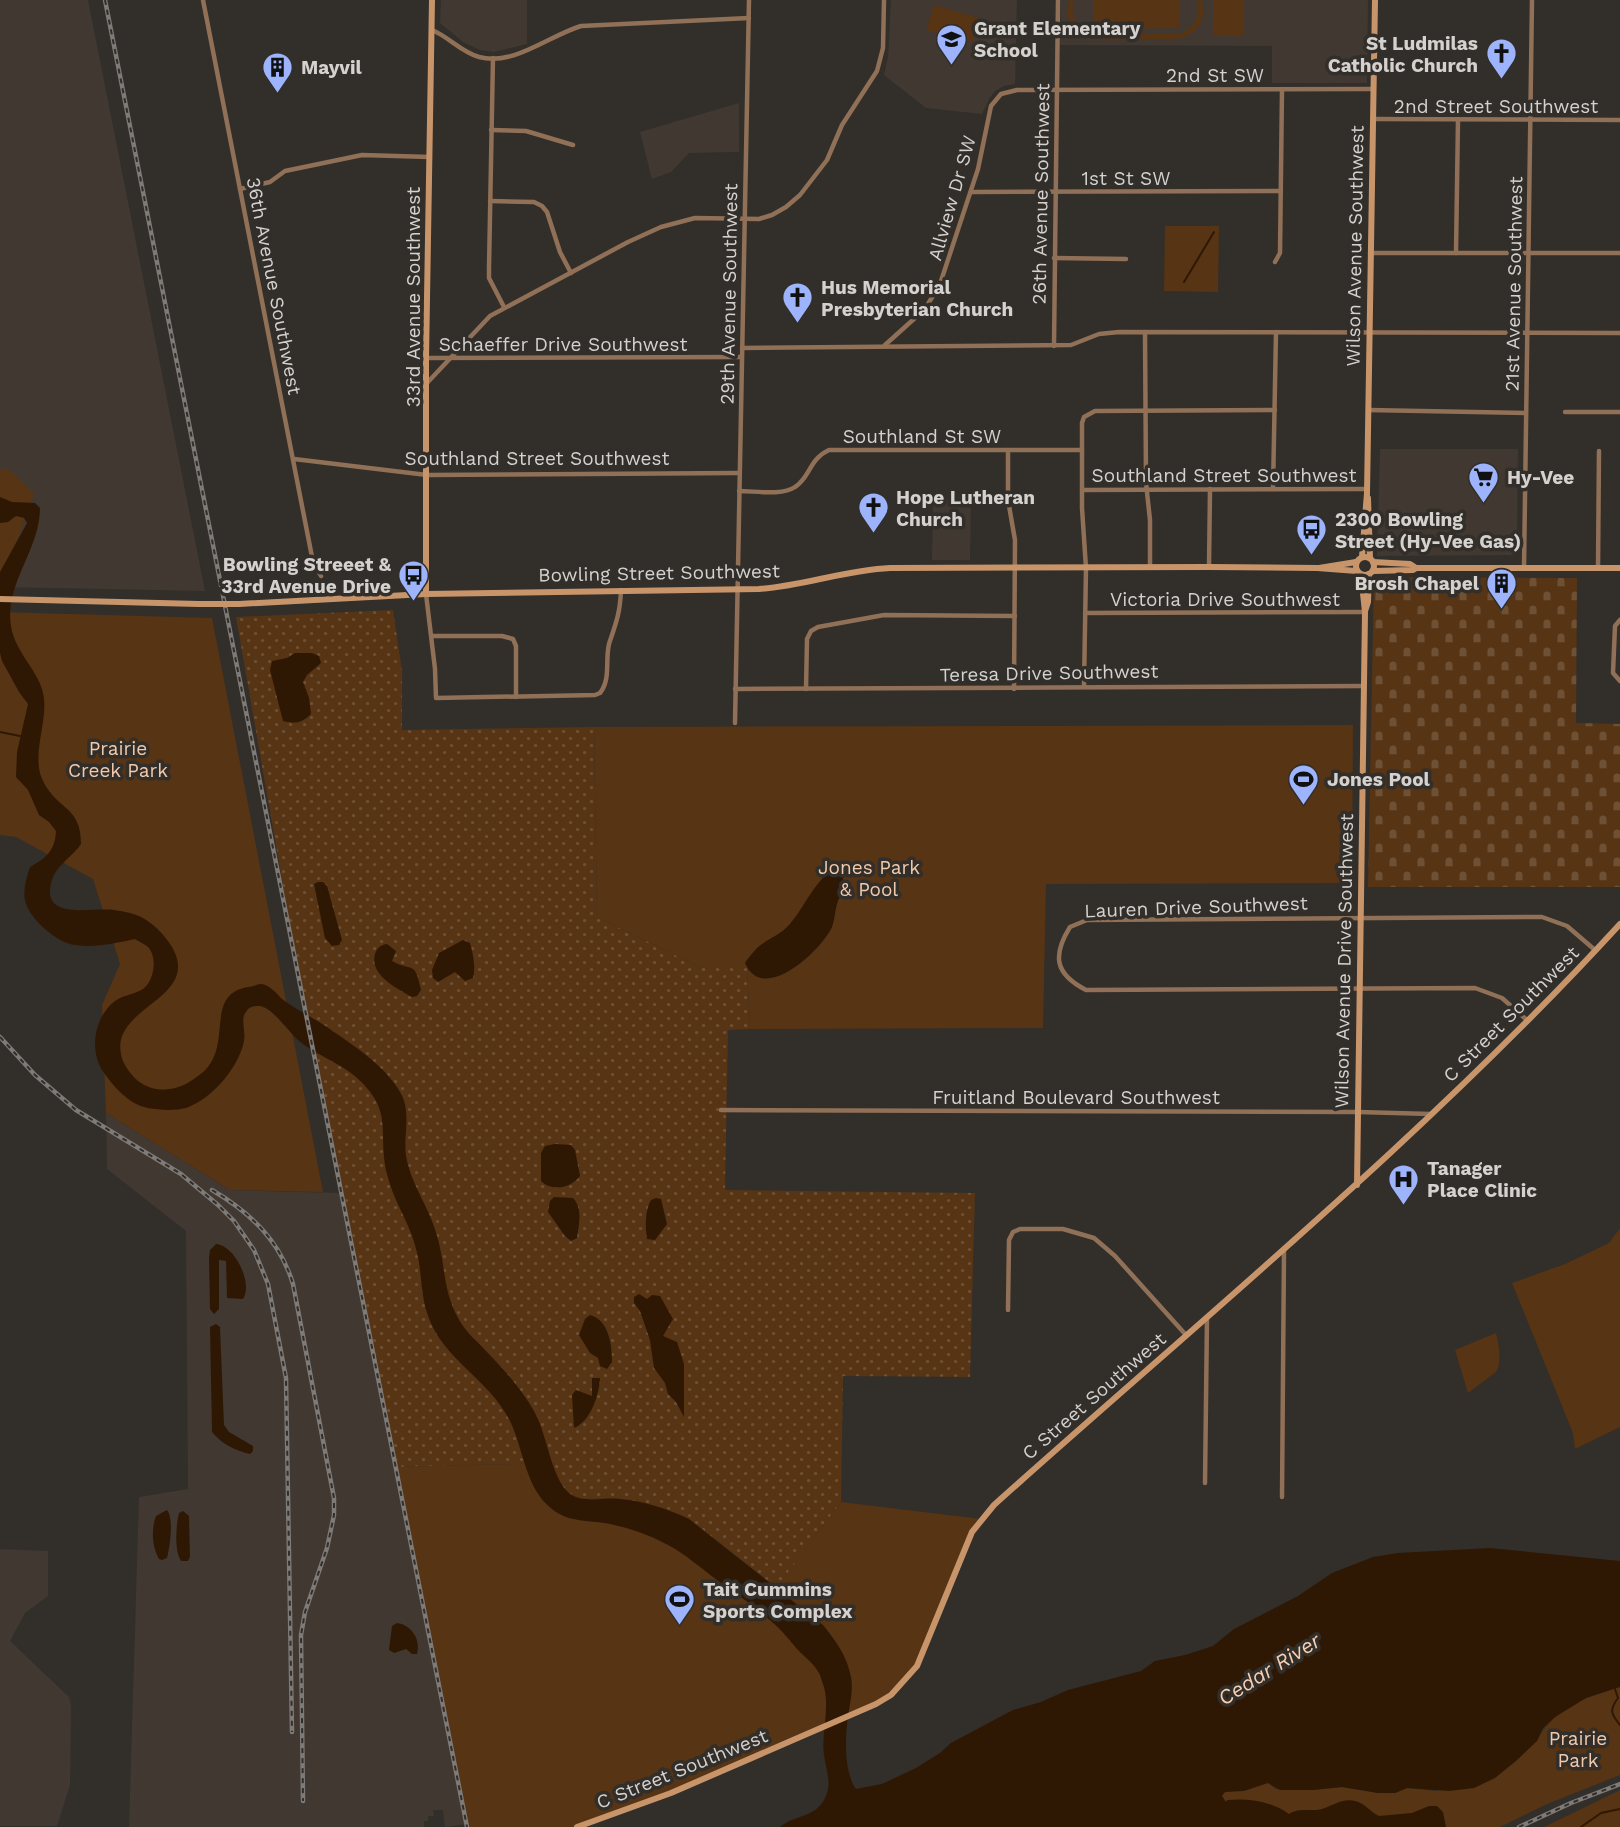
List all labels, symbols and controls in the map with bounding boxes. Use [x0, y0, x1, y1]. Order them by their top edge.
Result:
place label: Grant Elementary School [974, 17, 1141, 62]
school or university icon: Grant Elementary School [934, 22, 968, 66]
place label: St Ludmilas Catholic Church [1328, 32, 1478, 77]
church icon: St Ludmilas Catholic Church [1484, 37, 1518, 81]
building icon: Mayvil [261, 50, 295, 94]
place label: Mayvil [301, 56, 363, 79]
street label: 2nd St SW [1166, 64, 1264, 87]
street label: 26th Avenue Southwest [1028, 83, 1054, 305]
street label: 2nd Street Southwest [1394, 95, 1598, 118]
street label: Wilson Avenue Southwest [1341, 125, 1369, 367]
street label: Allview Dr SW [923, 133, 981, 263]
street label: 1st St SW [1082, 167, 1170, 190]
street label: 36th Avenue Southwest [242, 175, 306, 397]
street label: 21st Avenue Southwest [1501, 176, 1527, 392]
street label: 29th Avenue Southwest [716, 183, 742, 405]
street label: 33rd Avenue Southwest [402, 187, 425, 407]
place label: Hus Memorial Presbyterian Church [821, 276, 1013, 321]
church icon: Hus Memorial Presbyterian Church [781, 281, 815, 325]
street label: Schaeffer Drive Southwest [439, 333, 687, 356]
street label: Southland St SW [843, 425, 1001, 448]
street label: Southland Street Southwest [405, 447, 669, 470]
supermarket icon: Hy-Vee [1467, 460, 1501, 504]
street label: Southland Street Southwest [1092, 464, 1356, 487]
place label: Hy-Vee [1507, 466, 1574, 489]
place label: Hope Lutheran Church [896, 486, 1035, 531]
church icon: Hope Lutheran Church [856, 491, 890, 535]
place label: 2300 Bowling Street (Hy-Vee Gas) [1335, 508, 1521, 553]
bus stop icon: 2300 Bowling Street (Hy-Vee Gas) [1295, 513, 1329, 557]
place label: Bowling Streeet & 33rd Avenue Drive [221, 553, 392, 598]
bus stop icon: Bowling Streeet & 33rd Avenue Drive [397, 558, 431, 602]
street label: Bowling Street Southwest [538, 559, 780, 587]
building icon: Brosh Chapel [1485, 566, 1519, 610]
place label: Brosh Chapel [1354, 572, 1480, 595]
street label: Victoria Drive Southwest [1110, 588, 1340, 611]
street label: Teresa Drive Southwest [939, 660, 1159, 686]
park label: Prairie Creek Park [68, 737, 168, 782]
sports icon: Jones Pool [1287, 762, 1321, 806]
place label: Jones Pool [1327, 768, 1431, 791]
street label: Wilson Avenue Drive Southwest [1330, 813, 1358, 1109]
park label: Jones Park & Pool [818, 856, 920, 901]
street label: Lauren Drive Southwest [1084, 892, 1308, 922]
street label: C Street Southwest [1438, 941, 1584, 1087]
street label: Fruitland Boulevard Southwest [932, 1086, 1220, 1109]
place label: Tanager Place Clinic [1427, 1157, 1537, 1202]
hospital icon: Tanager Place Clinic [1387, 1162, 1421, 1206]
street label: C Street Southwest [1018, 1327, 1170, 1465]
place label: Tait Cummins Sports Complex [703, 1578, 853, 1623]
sports icon: Tait Cummins Sports Complex [663, 1583, 697, 1627]
water label: Cedar River [1213, 1627, 1326, 1710]
street label: C Street Southwest [593, 1724, 771, 1814]
park label: Prairie Park [1549, 1727, 1607, 1772]

